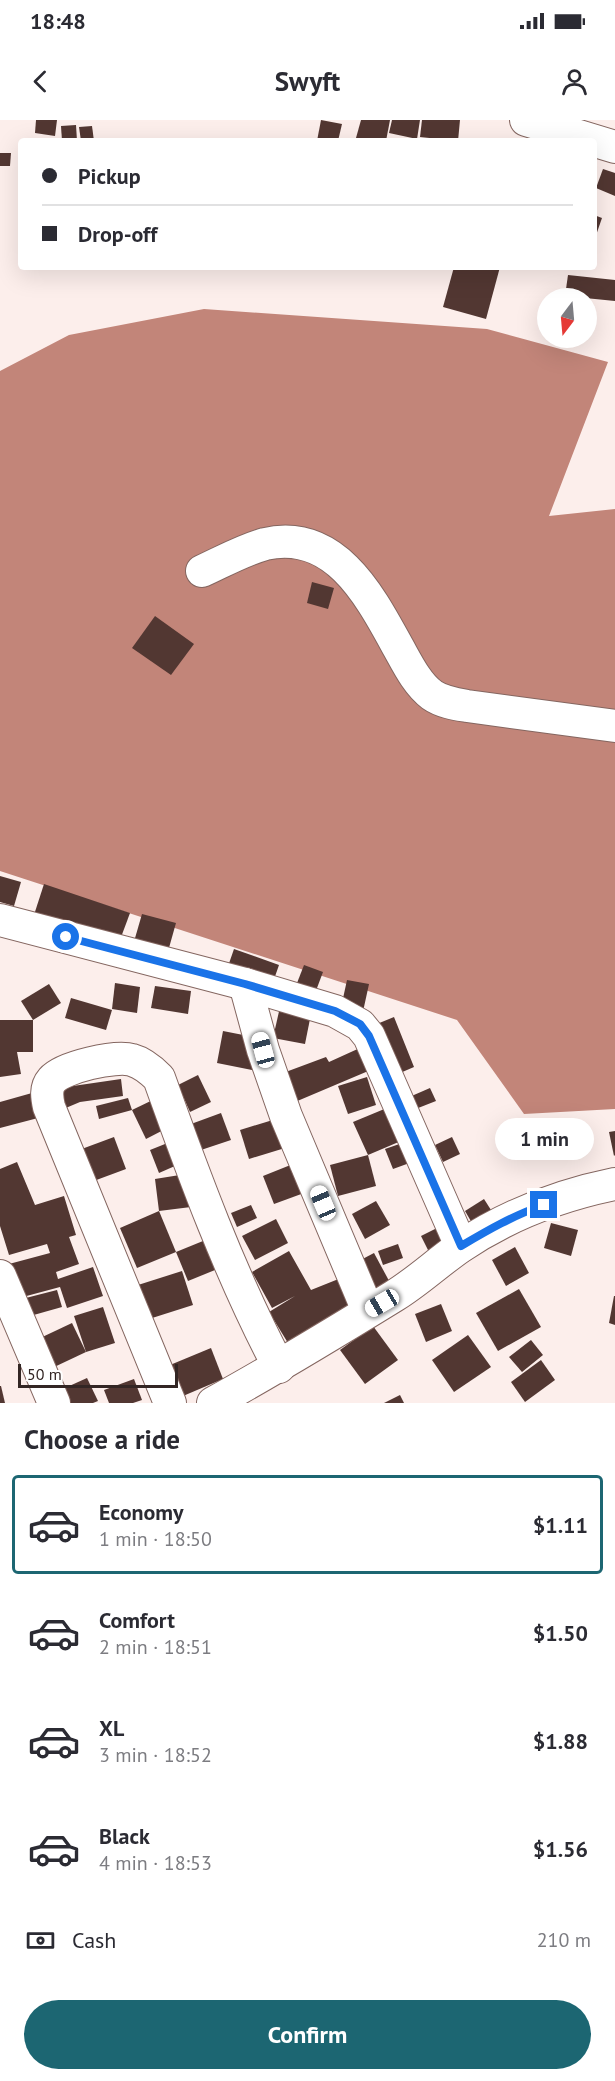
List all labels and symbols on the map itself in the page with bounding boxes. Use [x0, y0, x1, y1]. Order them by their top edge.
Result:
north arrow [537, 288, 597, 348]
route start [52, 923, 79, 950]
car [250, 1030, 276, 1070]
callout: 1 min [494, 1118, 594, 1160]
car [308, 1183, 338, 1223]
route end [530, 1191, 557, 1218]
car [362, 1286, 402, 1320]
scale bar [18, 1361, 178, 1388]

